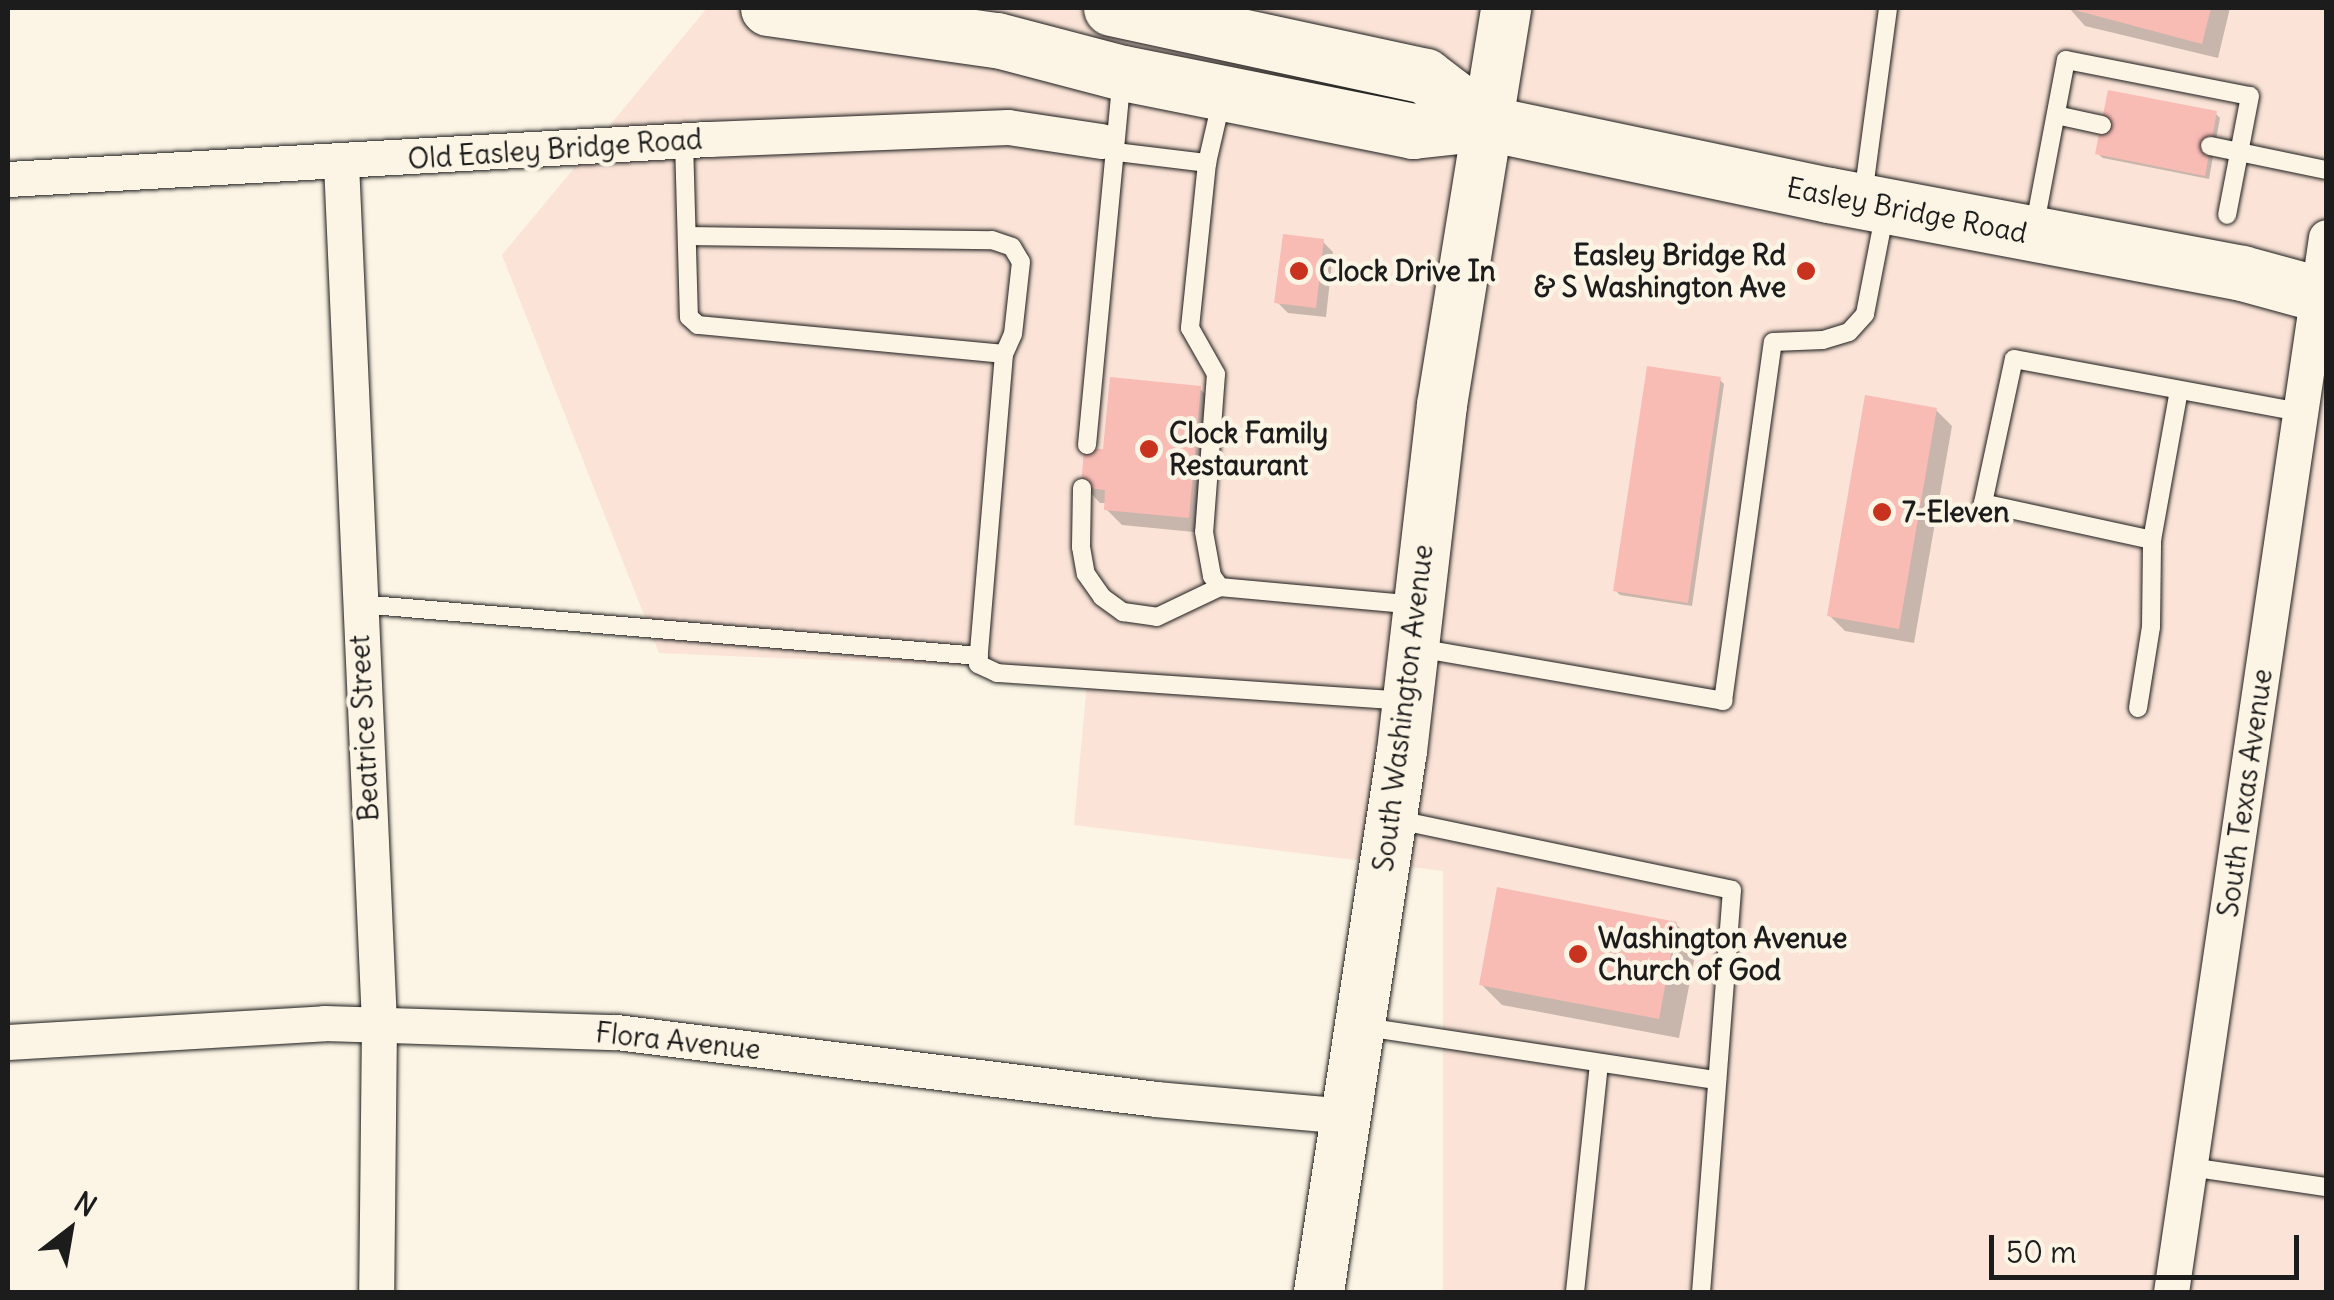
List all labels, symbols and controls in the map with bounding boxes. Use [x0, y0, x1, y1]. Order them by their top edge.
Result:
street label: Old Easley Bridge Road [407, 122, 703, 176]
street label: Easley Bridge Road [1784, 170, 2030, 250]
place label: Easley Bridge Rd & S Washington Ave [1534, 238, 1786, 304]
place label: Clock Drive In [1319, 254, 1496, 288]
marker: Clock Drive In [1288, 260, 1310, 282]
marker: Easley Bridge Rd & S Washington Ave [1795, 260, 1817, 282]
place label: Clock Family Restaurant [1169, 416, 1328, 482]
marker: Clock Family Restaurant [1138, 438, 1160, 460]
place label: 7-Eleven [1902, 495, 2009, 529]
marker: 7-Eleven [1871, 501, 1893, 523]
street label: South Washington Avenue [1366, 543, 1440, 873]
street label: Beatrice Street [342, 634, 386, 822]
street label: South Texas Avenue [2211, 667, 2279, 919]
place label: Washington Avenue Church of God [1598, 921, 1847, 987]
marker: Washington Avenue Church of God [1567, 943, 1589, 965]
street label: Flora Avenue [594, 1016, 762, 1066]
north arrow [20, 1180, 120, 1280]
text: N [68, 1184, 103, 1225]
scale bar [1994, 1215, 2304, 1277]
text: 50 m [2006, 1233, 2076, 1271]

